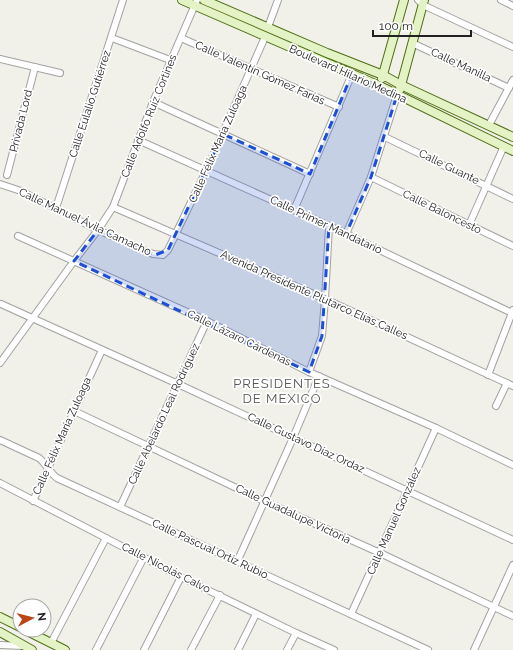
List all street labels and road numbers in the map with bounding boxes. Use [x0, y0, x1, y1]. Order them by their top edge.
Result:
street label: Calle Valentín Gómez Farías [193, 38, 327, 108]
street label: Boulevard Hilario Medina [287, 42, 409, 106]
street label: Calle Manilla [429, 45, 493, 85]
street label: Calle Eulalio Gutiérrez [67, 48, 114, 159]
street label: Calle Adolfo Ruíz Cortines [118, 53, 180, 179]
street label: Calle Félix María Zuloaga [186, 83, 250, 205]
street label: Privada Lord [7, 88, 35, 154]
street label: Calle Guante [417, 147, 482, 187]
street label: Calle Manuel Ávila Camacho [17, 185, 154, 259]
street label: Calle Baloncesto [401, 187, 484, 237]
street label: Calle Primer Mandatario [268, 193, 385, 257]
street label: Avenida Presidente Plutarco Elías Calles [218, 248, 410, 342]
street label: Calle Lázaro Cárdenas [185, 307, 293, 369]
street label: Calle Abelardo Leal Rodríguez [126, 341, 203, 487]
street label: Calle Félix María Zuloaga [30, 375, 94, 497]
street label: Calle Gustavo Díaz Ordaz [245, 410, 367, 476]
street label: Calle Manuel González [364, 465, 424, 577]
street label: Calle Guadalupe Victoria [233, 482, 353, 546]
street label: Calle Pascual Ortiz Rubio [150, 516, 271, 582]
street label: Calle Nicolás Calvo [119, 540, 213, 596]

